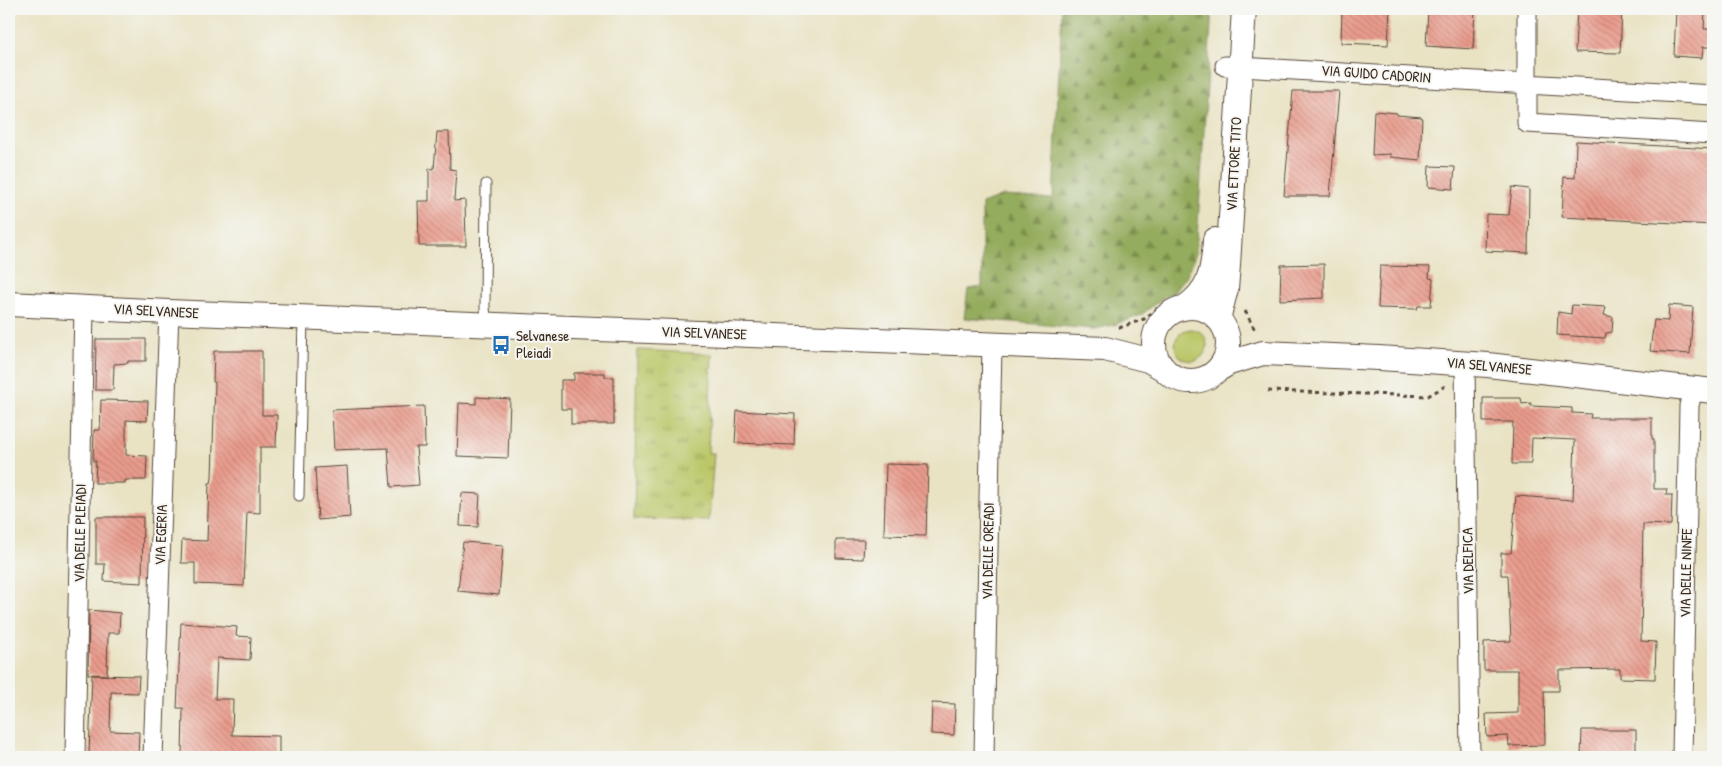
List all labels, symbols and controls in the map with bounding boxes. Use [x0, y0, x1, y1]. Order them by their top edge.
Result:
street label: VIA GUIDO CADORIN [1320, 59, 1432, 88]
street label: VIA ETTORE TITO [1221, 116, 1246, 212]
street label: VIA SELVANESE [113, 298, 200, 323]
street label: VIA SELVANESE [661, 321, 748, 345]
place label: Selvanese Pleiadi [516, 325, 569, 363]
bus stop icon: Selvanese Pleiadi [490, 334, 512, 356]
street label: VIA SELVANESE [1445, 351, 1533, 380]
street label: VIA DELLE PLEIADI [68, 483, 91, 582]
street label: VIA DELLE OREADI [976, 502, 999, 600]
street label: VIA EGERIA [149, 504, 172, 566]
street label: VIA DELFICA [1456, 527, 1479, 595]
street label: VIA DELLE NINFE [1674, 528, 1697, 618]

